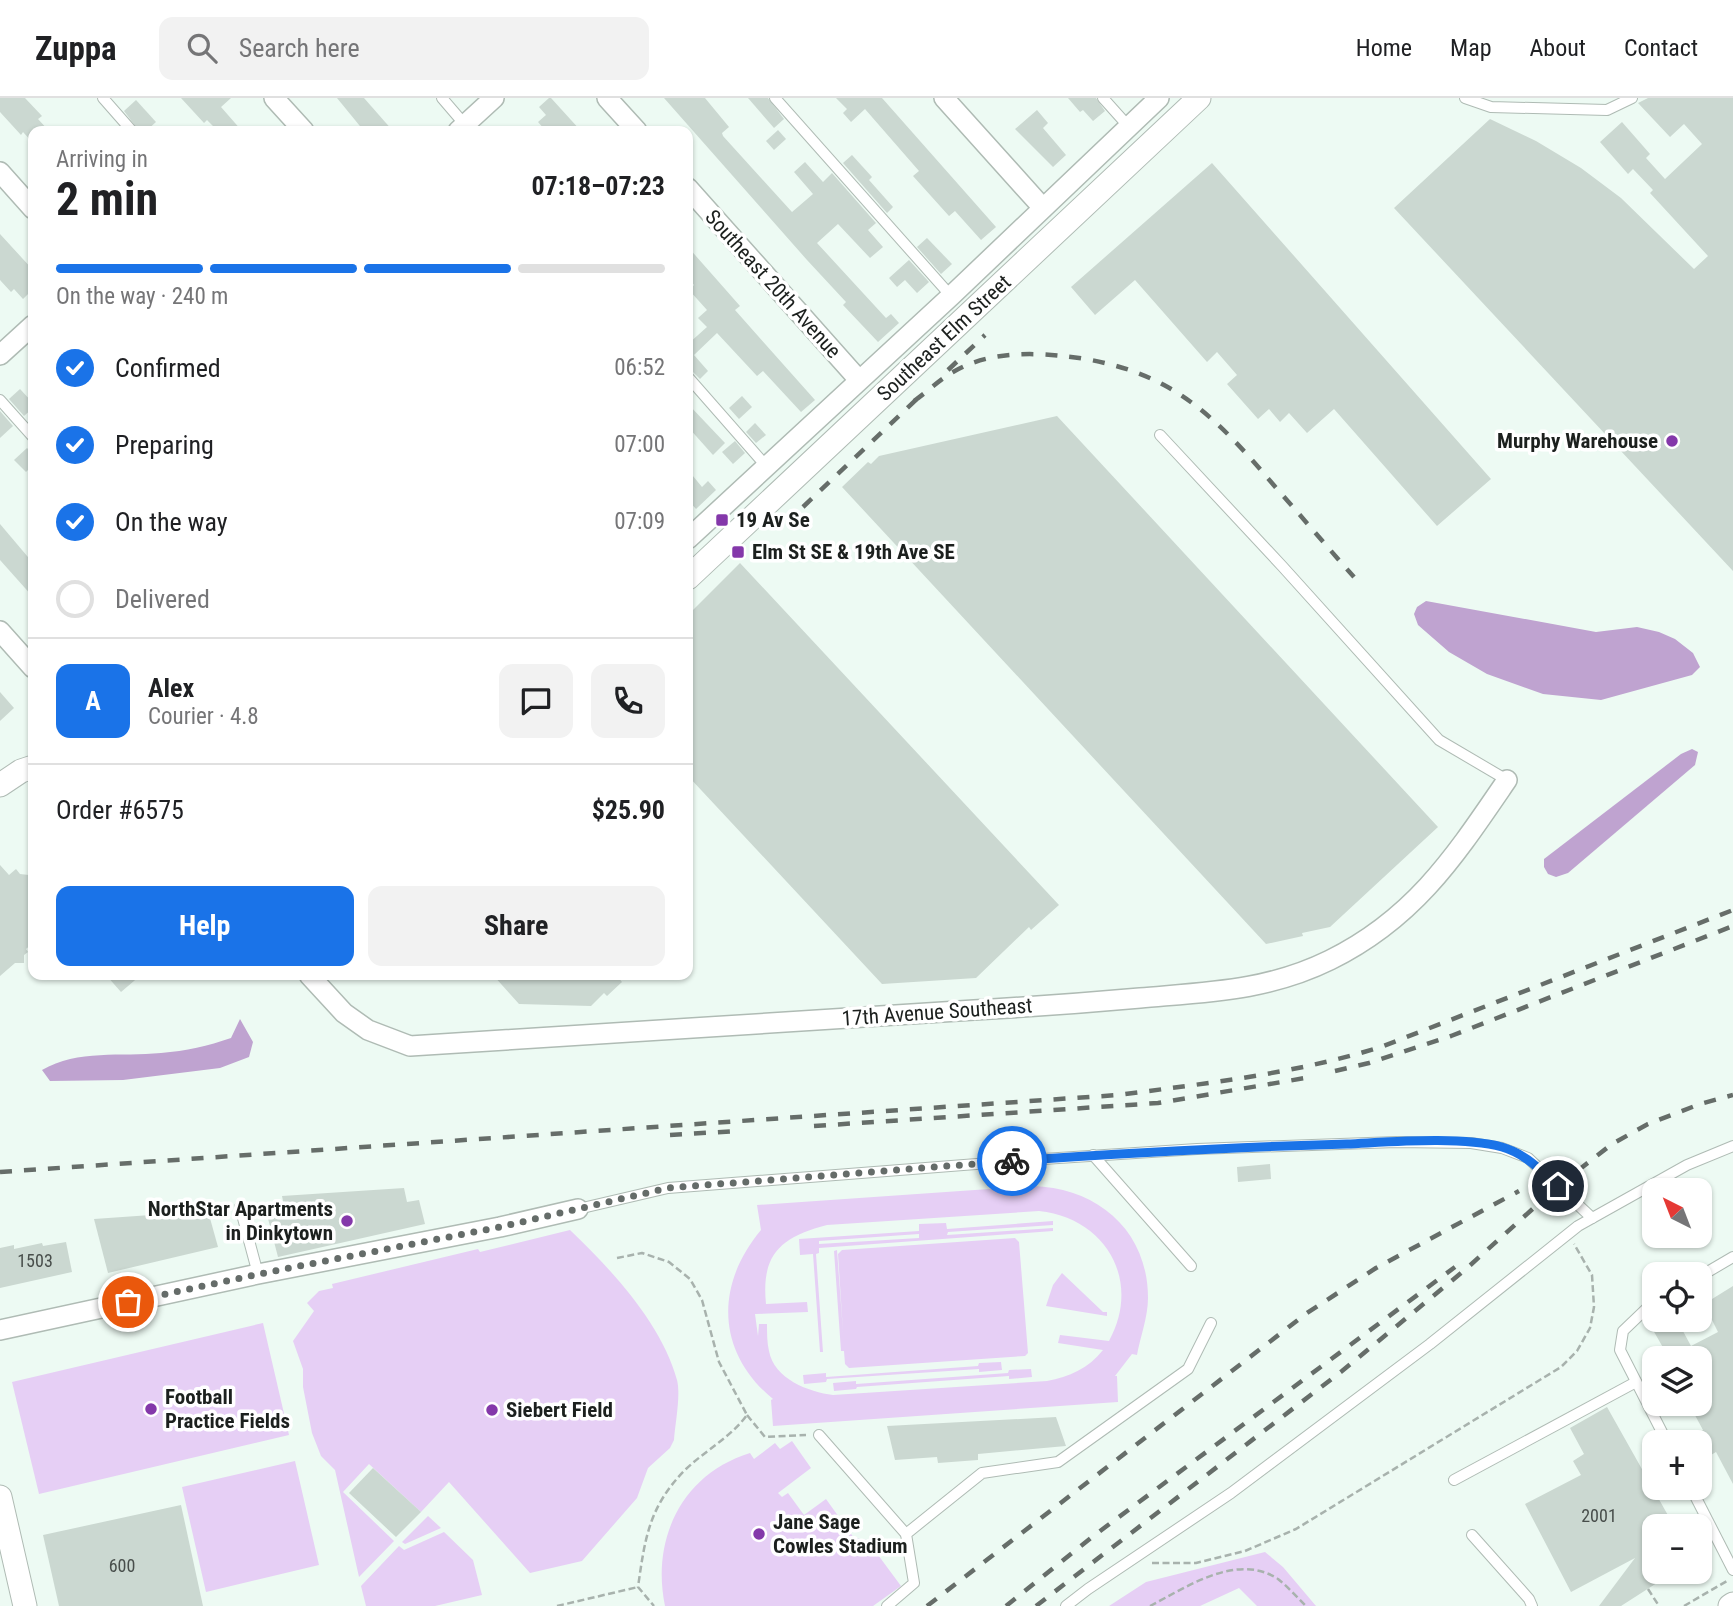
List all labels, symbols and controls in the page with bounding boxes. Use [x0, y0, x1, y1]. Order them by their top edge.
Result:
search box [159, 17, 649, 80]
text: Zuppa [35, 29, 117, 68]
icon: search [183, 29, 221, 67]
text: Search here [239, 33, 360, 63]
text: Home [1356, 34, 1412, 62]
text: Map [1450, 34, 1492, 62]
text: About [1530, 34, 1586, 62]
text: Contact [1624, 34, 1698, 62]
text: Arriving in [56, 146, 148, 173]
text: 07:18–07:23 [531, 171, 665, 201]
text: 2 min [56, 172, 158, 226]
street label: Southeast 20th Avenue [700, 205, 846, 363]
street label: Southeast Elm Street [872, 270, 1016, 406]
text: On the way · 240 m [56, 283, 228, 310]
icon: check [56, 349, 94, 387]
text: Confirmed [115, 353, 221, 383]
text: 06:52 [614, 354, 665, 381]
icon: check [56, 426, 94, 464]
place label: Murphy Warehouse [1497, 429, 1658, 453]
text: Preparing [115, 430, 214, 460]
text: 07:00 [614, 431, 665, 458]
marker: Murphy Warehouse [1664, 433, 1680, 449]
icon: check [56, 503, 94, 541]
text: On the way [115, 507, 228, 537]
text: 07:09 [614, 508, 665, 535]
place label: 19 Av Se [736, 508, 810, 532]
marker: 19 Av Se [714, 512, 730, 528]
place label: Elm St SE & 19th Ave SE [752, 540, 955, 564]
marker: Elm St SE & 19th Ave SE [730, 544, 746, 560]
text: Delivered [115, 584, 210, 614]
button: chat [499, 664, 573, 738]
button: phone [591, 664, 665, 738]
text: Alex [148, 673, 194, 703]
text: A [85, 686, 101, 716]
text: Courier · 4.8 [148, 703, 259, 730]
text: Order #6575 [56, 795, 184, 825]
text: $25.90 [592, 795, 665, 825]
button: Help [56, 886, 354, 966]
button: Share [368, 886, 665, 966]
street label: 17th Avenue Southeast [841, 993, 1033, 1031]
courier [977, 1126, 1047, 1196]
icon: bike [993, 1142, 1031, 1180]
pin [1528, 1156, 1588, 1216]
icon: home [1539, 1167, 1577, 1205]
north arrow [1642, 1178, 1712, 1248]
map controls [1642, 1178, 1712, 1584]
place label: NorthStar Apartments in Dinkytown [148, 1197, 333, 1245]
marker: NorthStar Apartments in Dinkytown [339, 1213, 355, 1229]
house number: 1503 [17, 1250, 53, 1271]
button: locate [1642, 1262, 1712, 1332]
pin [98, 1272, 158, 1332]
icon: bag [109, 1283, 147, 1321]
button: layers [1642, 1346, 1712, 1416]
place label: Football Practice Fields [165, 1385, 290, 1433]
place label: Siebert Field [506, 1398, 613, 1422]
marker: Football Practice Fields [143, 1401, 159, 1417]
marker: Siebert Field [484, 1402, 500, 1418]
button: + [1642, 1430, 1712, 1500]
house number: 2001 [1581, 1505, 1617, 1526]
place label: Jane Sage Cowles Stadium [773, 1510, 908, 1558]
button: − [1642, 1514, 1712, 1584]
marker: Jane Sage Cowles Stadium [751, 1526, 767, 1542]
house number: 600 [109, 1555, 135, 1576]

